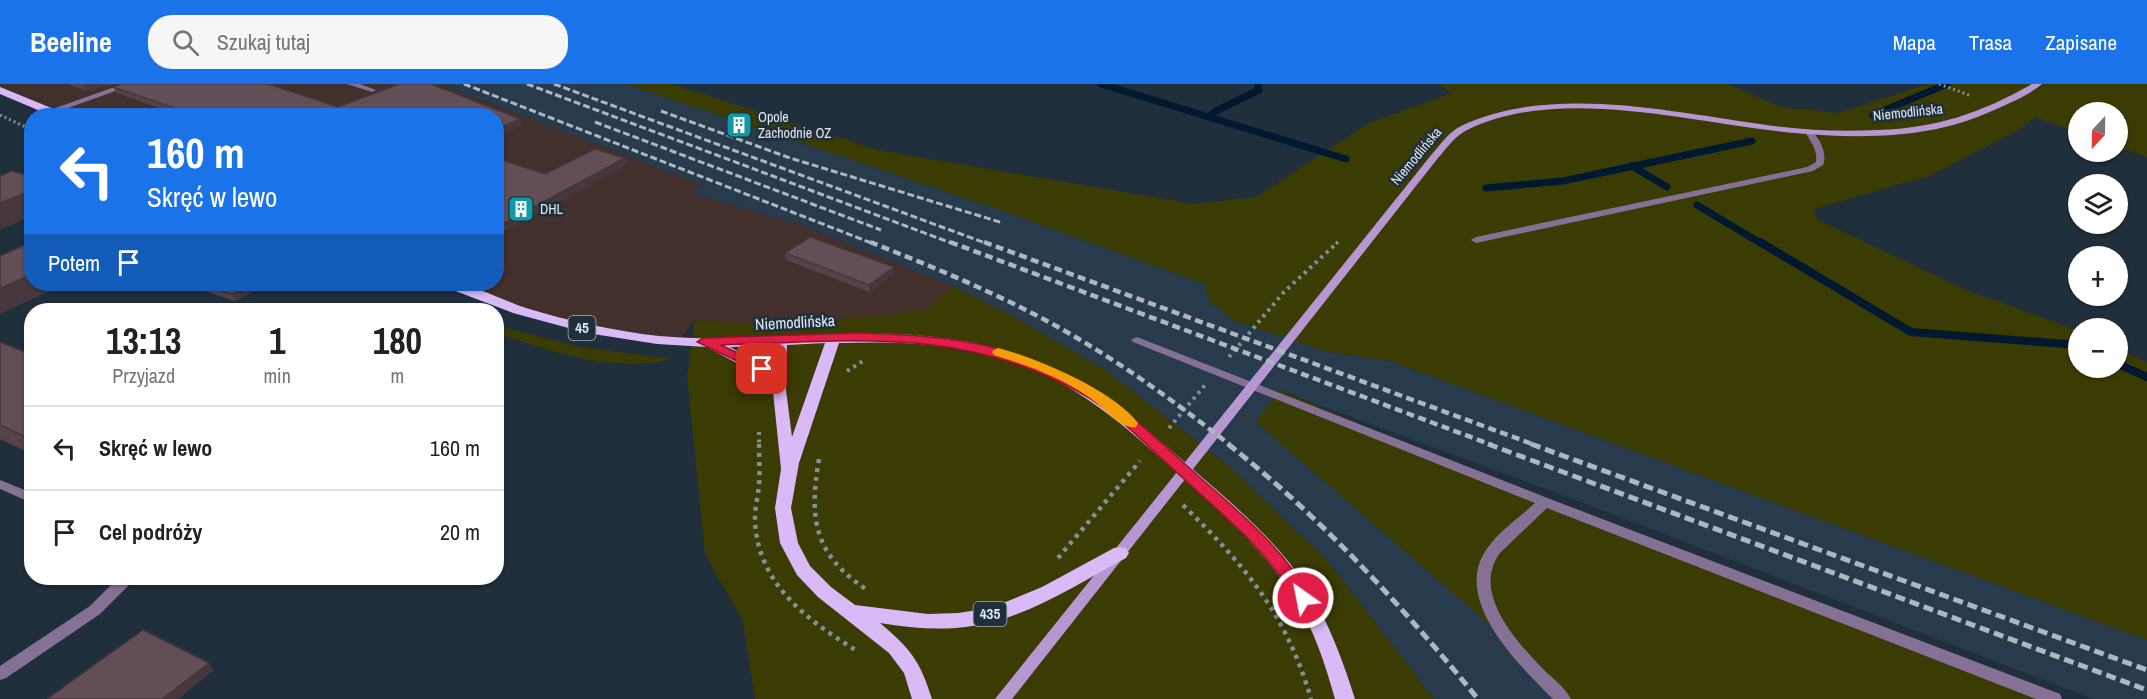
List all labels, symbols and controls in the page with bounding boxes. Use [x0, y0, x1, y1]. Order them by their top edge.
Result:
search box [148, 15, 568, 69]
text: Beeline [30, 23, 112, 61]
icon: search [169, 26, 202, 59]
text: Szukaj tutaj [217, 27, 310, 57]
text: Mapa [1893, 28, 1936, 57]
text: Trasa [1969, 28, 2012, 57]
text: Zapisane [2045, 28, 2117, 57]
street label: Niemodlińska [1872, 99, 1944, 125]
north arrow [2068, 102, 2128, 162]
map controls [2068, 102, 2128, 378]
place label: Opole Zachodnie OZ [758, 108, 831, 142]
building icon: Opole Zachodnie OZ [724, 110, 754, 140]
street label: Niemodlińska [1387, 123, 1446, 189]
text: 160 m [147, 125, 245, 181]
icon: left [48, 132, 126, 210]
button: layers [2068, 174, 2128, 234]
text: Skręć w lewo [147, 179, 277, 215]
building icon: DHL [506, 194, 536, 224]
place label: DHL [540, 200, 564, 218]
icon: arrive [112, 246, 145, 279]
button: + [2068, 246, 2128, 306]
text: Potem [48, 248, 100, 278]
street label: Niemodlińska [754, 309, 836, 335]
road number: 45 [568, 316, 596, 340]
text: 13:13 [106, 317, 181, 365]
text: 1 [269, 317, 285, 365]
text: 180 [373, 317, 422, 365]
button: − [2068, 318, 2128, 378]
pin [736, 343, 787, 394]
icon: arrive [745, 352, 778, 385]
text: Przyjazd [112, 362, 175, 389]
text: min [263, 362, 291, 389]
text: m [391, 362, 404, 389]
icon: left [48, 432, 81, 465]
text: Skręć w lewo [99, 433, 212, 463]
text: 160 m [430, 433, 480, 463]
icon: arrive [48, 516, 81, 549]
text: Cel podróży [99, 517, 202, 547]
text: 20 m [440, 517, 480, 547]
position arrow [1271, 566, 1335, 630]
road number: 435 [974, 602, 1006, 626]

